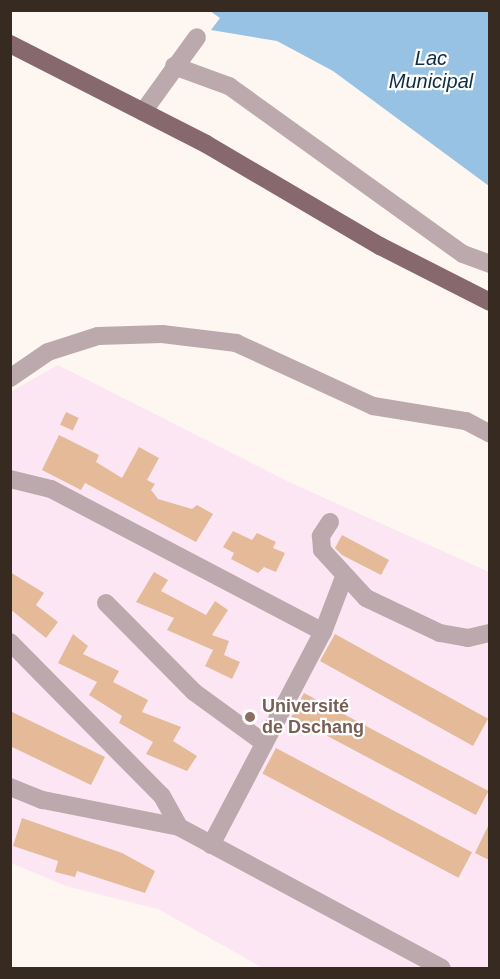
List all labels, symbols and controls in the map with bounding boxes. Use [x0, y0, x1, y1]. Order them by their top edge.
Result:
water label: Lac Municipal [389, 46, 473, 93]
place label: Université de Dschang [262, 696, 364, 738]
marker: Université de Dschang [243, 710, 257, 724]

